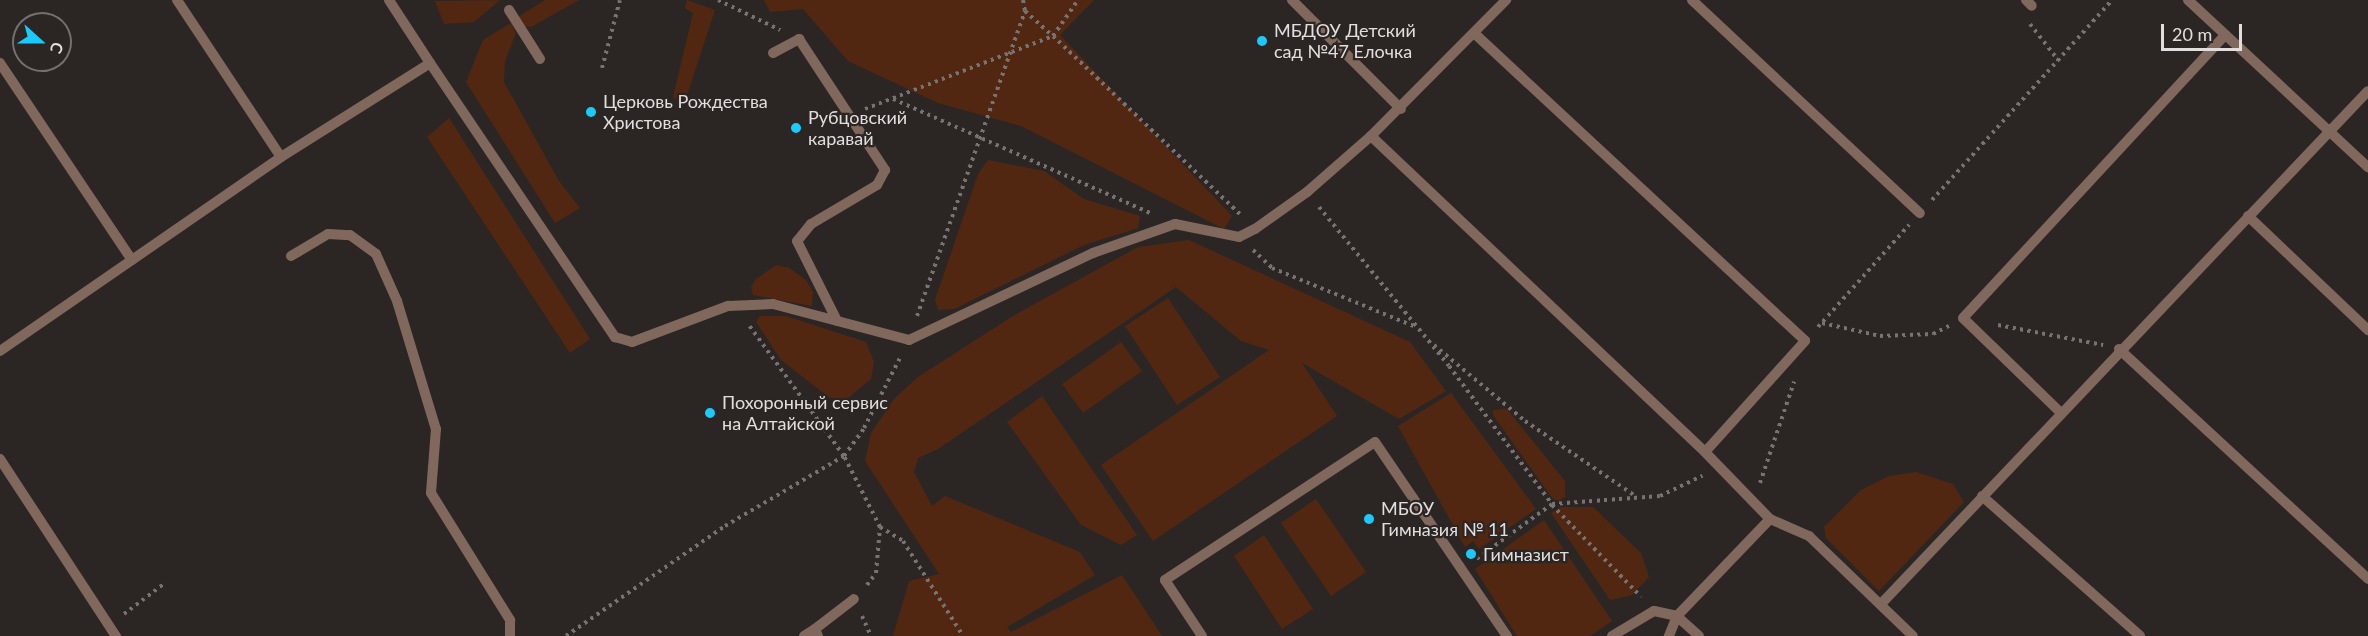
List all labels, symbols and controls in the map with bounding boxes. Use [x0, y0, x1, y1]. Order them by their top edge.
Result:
north arrow [12, 12, 72, 72]
scale bar [2164, 12, 2245, 50]
place label: МБДОУ Детский сад №47 Елочка [1274, 20, 1416, 63]
text: 20 m [2172, 23, 2212, 45]
marker: МБДОУ Детский сад №47 Елочка [1255, 34, 1269, 48]
text: С [47, 40, 68, 56]
place label: Церковь Рождества Христова [603, 91, 768, 134]
marker: Церковь Рождества Христова [584, 105, 598, 119]
place label: Рубцовский каравай [808, 107, 907, 150]
marker: Рубцовский каравай [789, 121, 803, 135]
place label: Похоронный сервис на Алтайской [722, 392, 888, 434]
marker: Похоронный сервис на Алтайской [703, 406, 717, 420]
place label: МБОУ Гимназия № 11 [1381, 498, 1509, 540]
marker: МБОУ Гимназия № 11 [1362, 512, 1376, 526]
place label: Гимназист [1483, 543, 1569, 565]
marker: Гимназист [1464, 547, 1478, 561]

